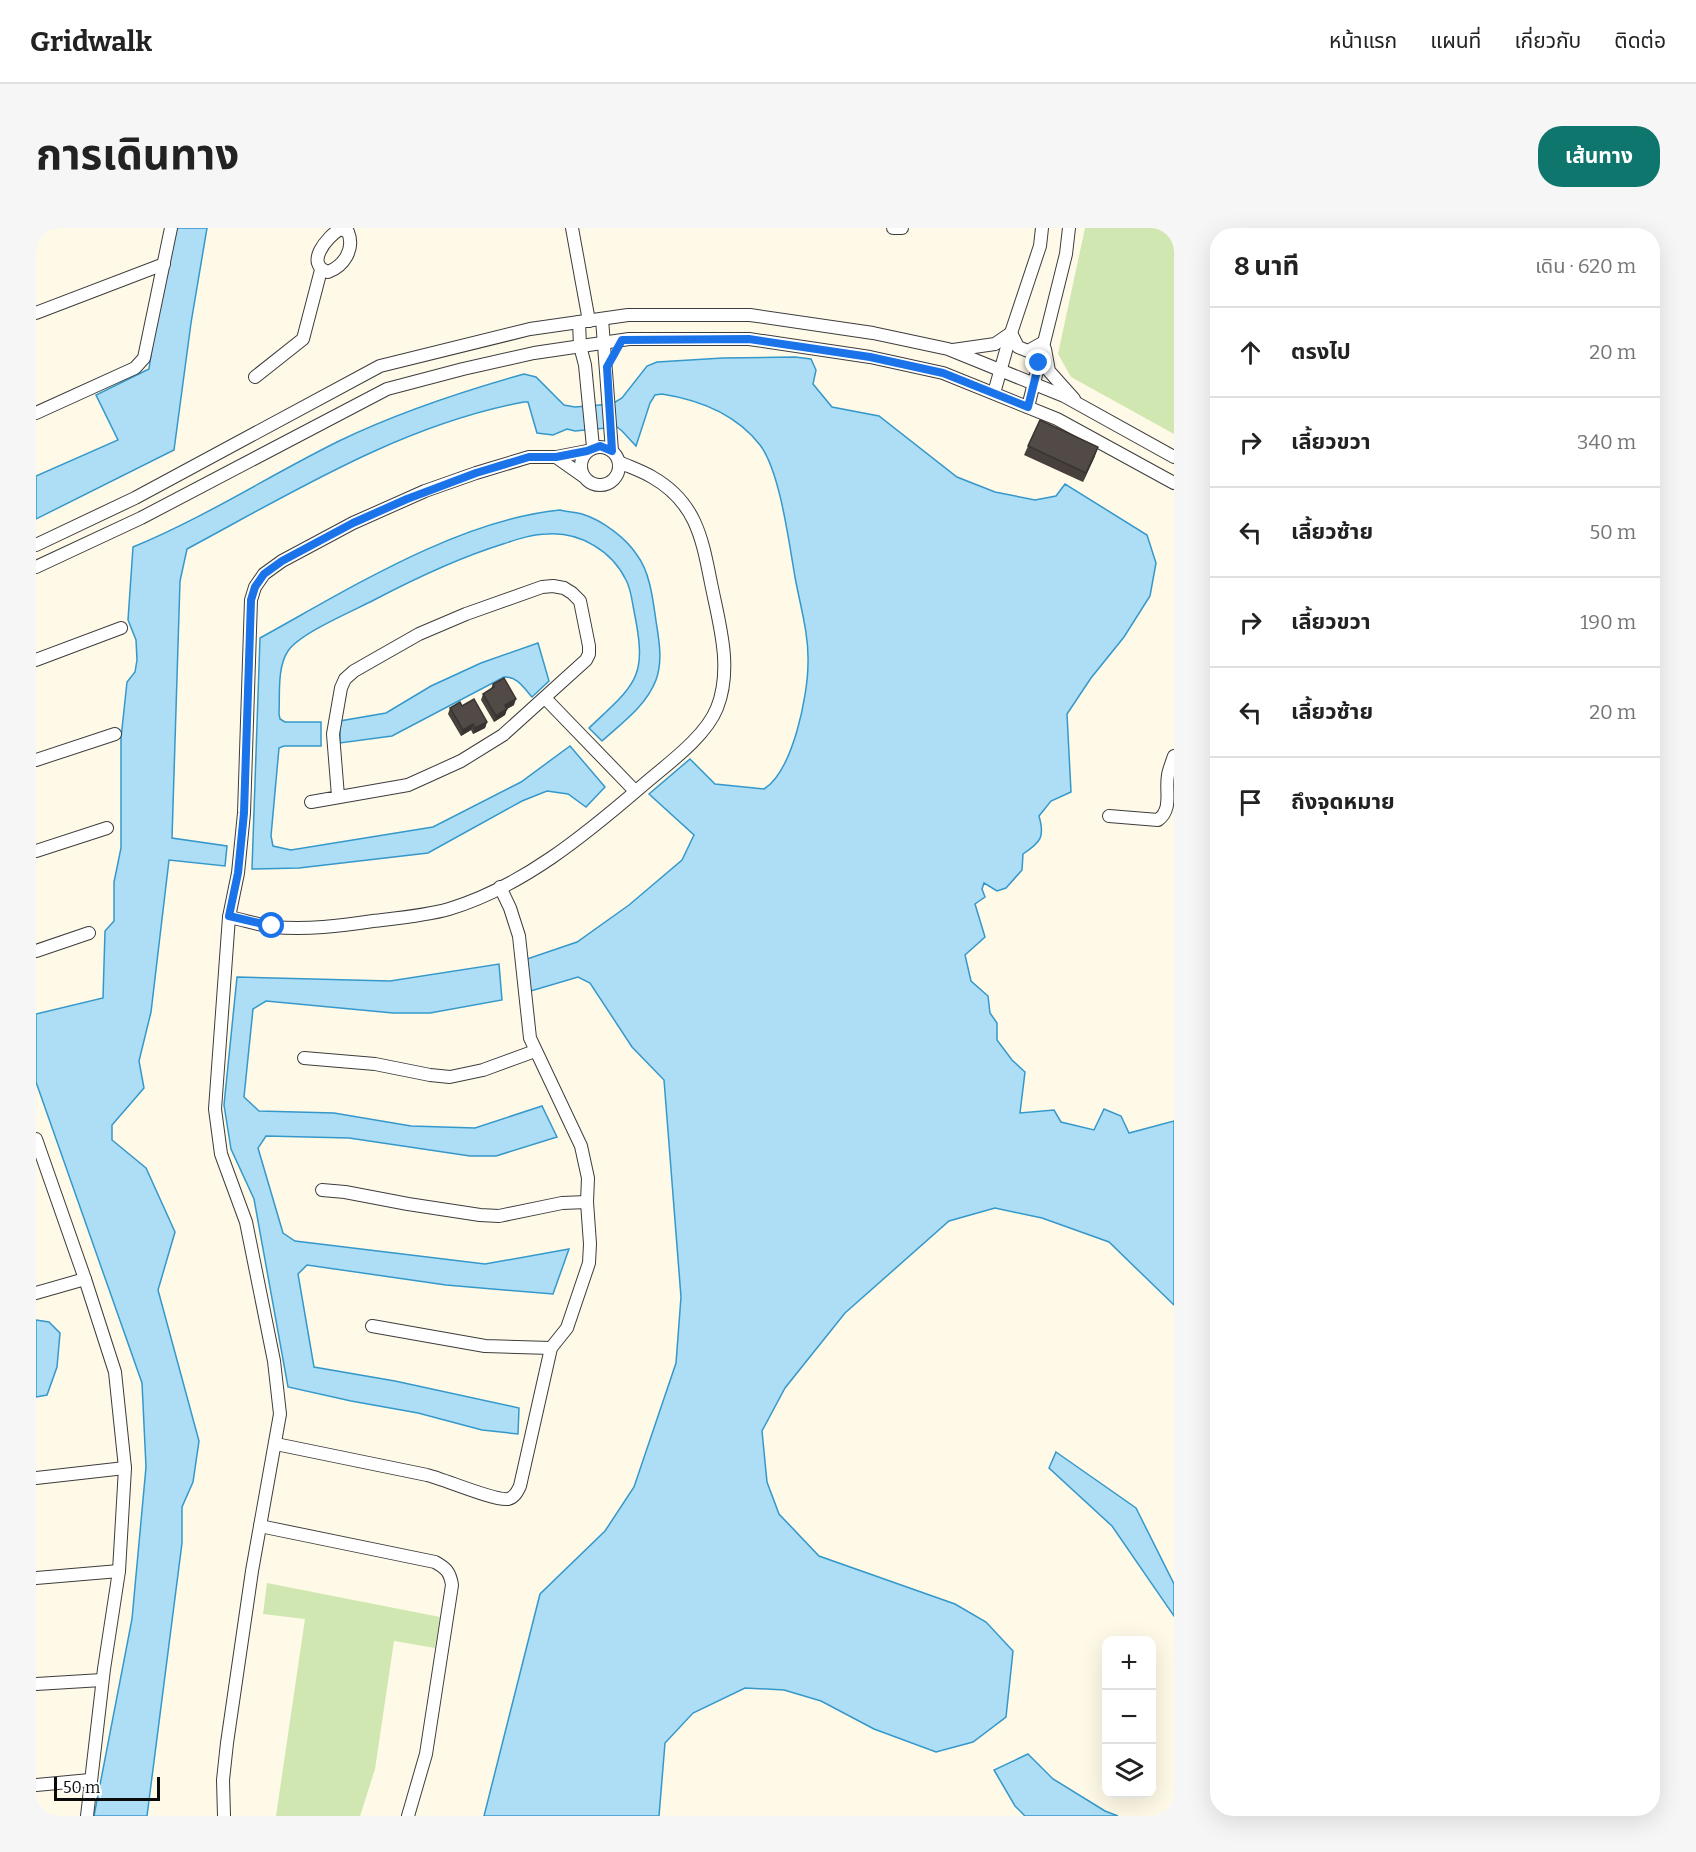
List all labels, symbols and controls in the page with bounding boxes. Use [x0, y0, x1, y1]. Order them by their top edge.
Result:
text: Gridwalk [30, 25, 152, 58]
text: หน้าแรก [1329, 28, 1397, 54]
text: แผนที่ [1430, 28, 1481, 54]
text: เกี่ยวกับ [1514, 28, 1581, 54]
text: ติดต่อ [1614, 28, 1666, 54]
button: เส้นทาง [1538, 126, 1660, 187]
text: การเดินทาง [36, 130, 239, 180]
text: 8 นาที [1234, 251, 1299, 282]
text: เดิน · 620 m [1535, 254, 1636, 278]
icon: ahead [1234, 336, 1267, 369]
text: ตรงไป [1291, 338, 1351, 365]
text: 20 m [1589, 340, 1636, 364]
route end [1025, 349, 1051, 375]
icon: right [1234, 426, 1267, 459]
text: เลี้ยวขวา [1291, 428, 1371, 455]
text: 340 m [1577, 430, 1636, 454]
icon: left [1234, 516, 1267, 549]
text: เลี้ยวซ้าย [1291, 518, 1373, 545]
text: 50 m [1589, 520, 1636, 544]
icon: right [1234, 606, 1267, 639]
text: เลี้ยวขวา [1291, 608, 1371, 635]
text: 190 m [1580, 610, 1636, 634]
icon: left [1234, 696, 1267, 729]
text: เลี้ยวซ้าย [1291, 698, 1373, 725]
text: 20 m [1589, 700, 1636, 724]
icon: arrive [1234, 786, 1267, 819]
text: ถึงจุดหมาย [1291, 788, 1395, 815]
route start [258, 912, 284, 938]
map controls [1102, 1636, 1156, 1798]
button: + [1102, 1636, 1156, 1690]
button: − [1102, 1690, 1156, 1744]
button: layers [1102, 1744, 1156, 1798]
scale bar [54, 1774, 160, 1802]
text: 50 m [63, 1778, 100, 1797]

